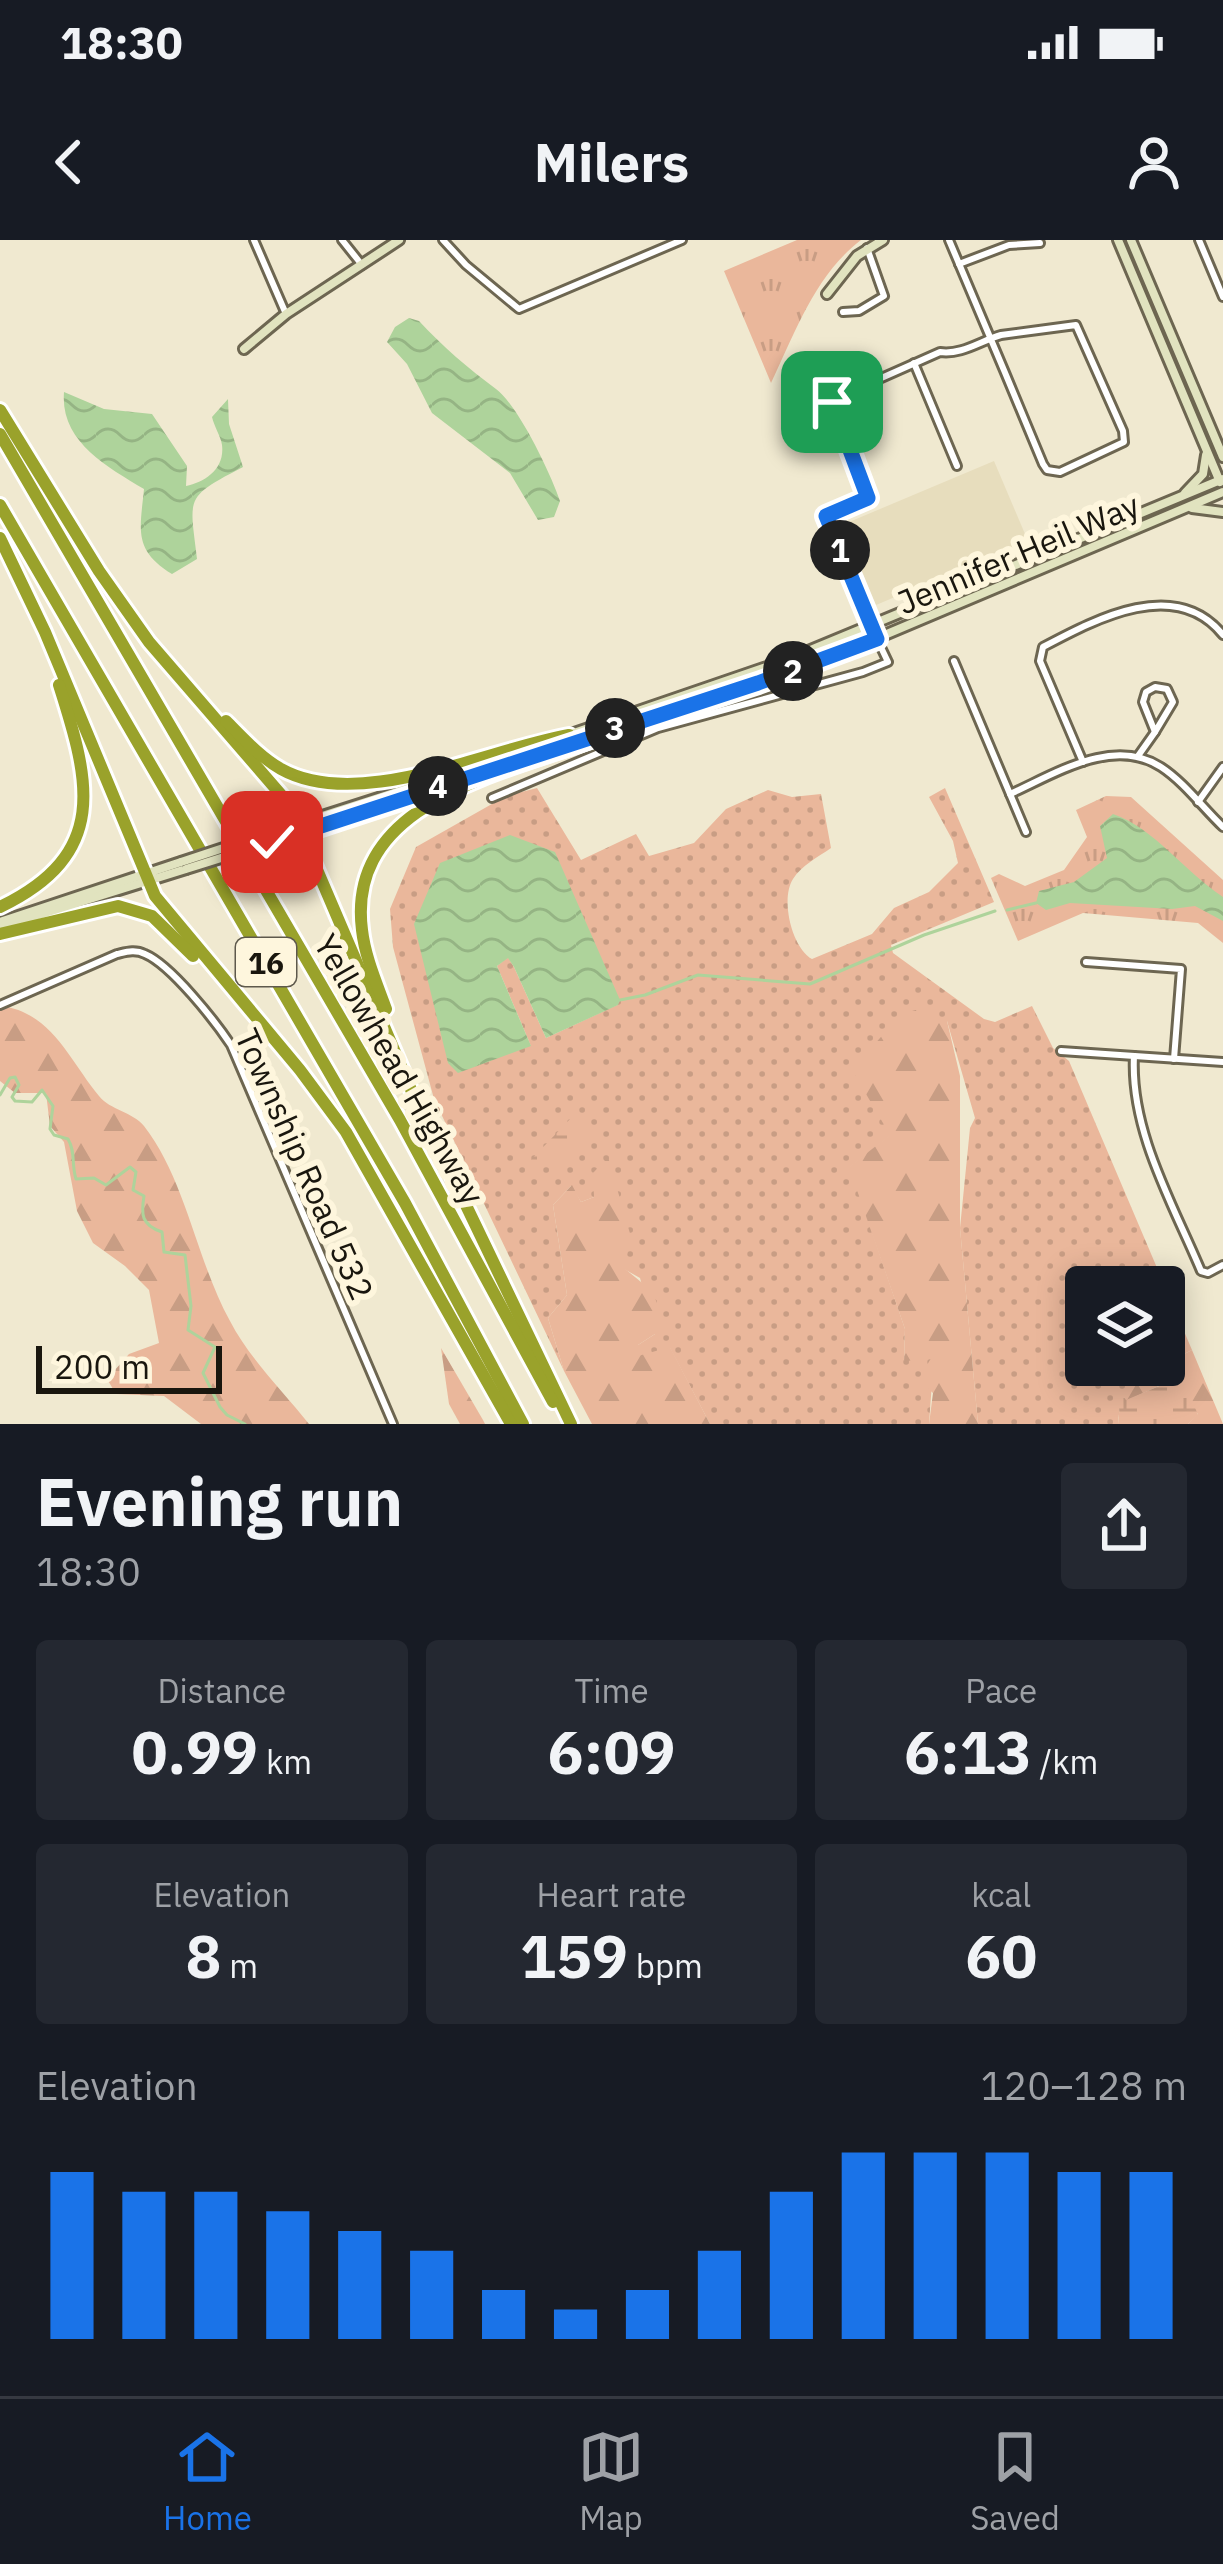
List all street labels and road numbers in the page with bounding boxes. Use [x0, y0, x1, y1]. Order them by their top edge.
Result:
street label: Jennifer Heil Way [891, 483, 1145, 623]
street label: Yellowhead Highway [305, 926, 495, 1212]
road number: 16 [236, 938, 296, 986]
street label: Township Road 532 [226, 1022, 384, 1306]

